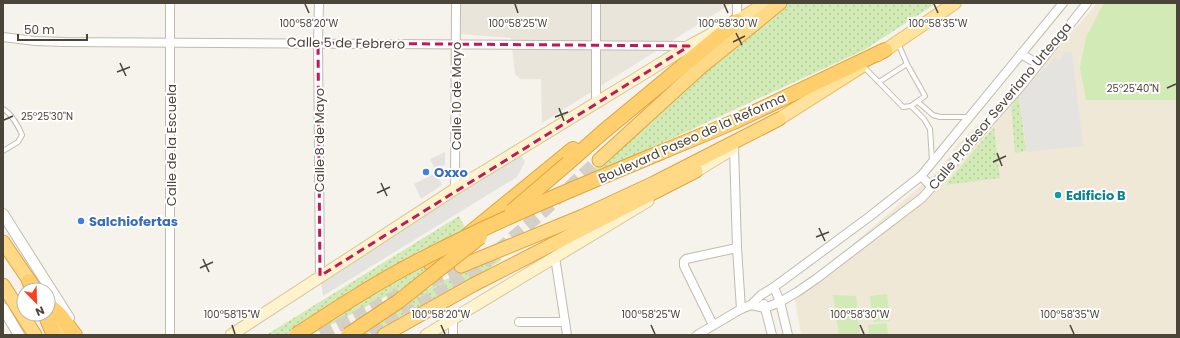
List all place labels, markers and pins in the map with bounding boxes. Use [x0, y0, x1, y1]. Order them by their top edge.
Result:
place label: Oxxo [434, 163, 468, 182]
marker: Oxxo [421, 167, 431, 177]
place label: Edificio B [1066, 186, 1126, 205]
marker: Edificio B [1053, 190, 1063, 200]
place label: Salchiofertas [89, 212, 178, 231]
marker: Salchiofertas [76, 216, 86, 226]

